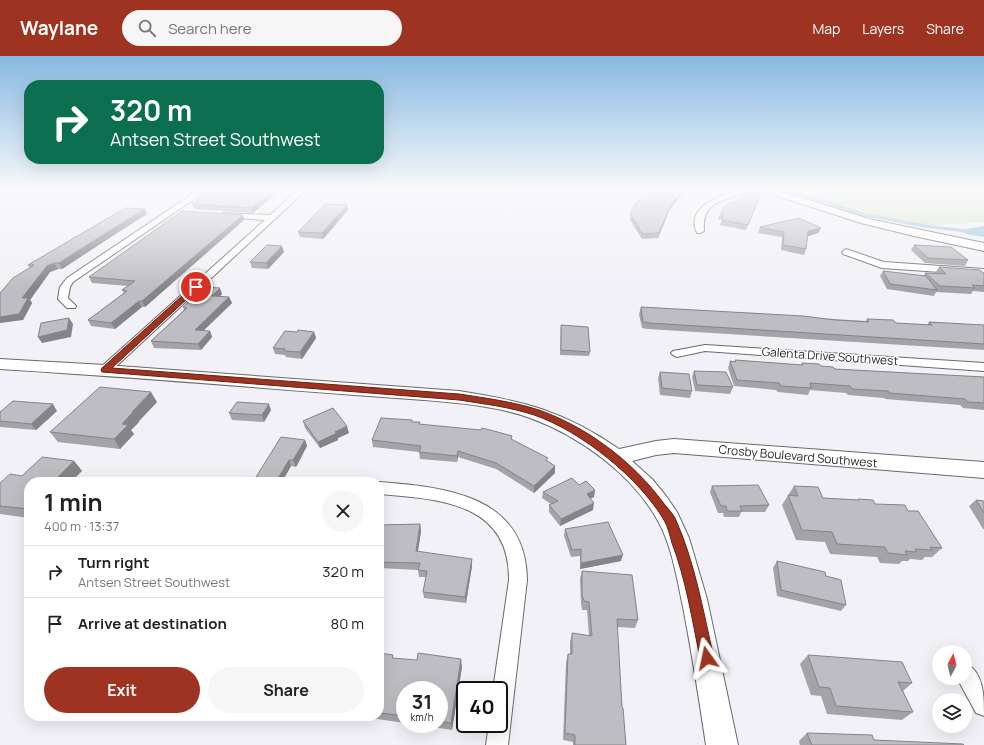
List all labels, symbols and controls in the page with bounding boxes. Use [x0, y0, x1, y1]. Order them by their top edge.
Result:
search box [122, 10, 402, 46]
text: Waylane [20, 15, 98, 41]
icon: search [136, 17, 158, 39]
text: Search here [168, 18, 252, 39]
text: Map [812, 19, 840, 38]
text: Layers [862, 19, 904, 38]
text: Share [926, 19, 964, 38]
text: 320 m [110, 91, 192, 129]
icon: right [44, 96, 96, 148]
text: Antsen Street Southwest [110, 127, 321, 151]
pin [179, 270, 213, 304]
icon: arrive [185, 276, 207, 298]
street label: Galenta Drive Southwest [761, 343, 899, 369]
street label: Crosby Boulevard Southwest [718, 441, 878, 471]
text: 1 min [44, 485, 103, 518]
button: close [322, 490, 364, 532]
text: 400 m · 13:37 [44, 517, 119, 535]
text: Turn right [78, 552, 149, 573]
icon: right [44, 561, 66, 583]
text: 320 m [322, 561, 364, 582]
text: Antsen Street Southwest [78, 573, 230, 591]
icon: arrive [44, 613, 66, 635]
text: Arrive at destination [78, 613, 227, 634]
text: 80 m [330, 613, 364, 634]
position arrow [686, 637, 728, 679]
north arrow [932, 645, 972, 685]
map controls [932, 645, 972, 733]
button: Exit [44, 667, 200, 713]
button: Share [208, 667, 364, 713]
speed limit sign: 40 [456, 681, 508, 733]
text: 31 [412, 688, 432, 715]
button: layers [932, 693, 972, 733]
text: km/h [410, 710, 434, 724]

